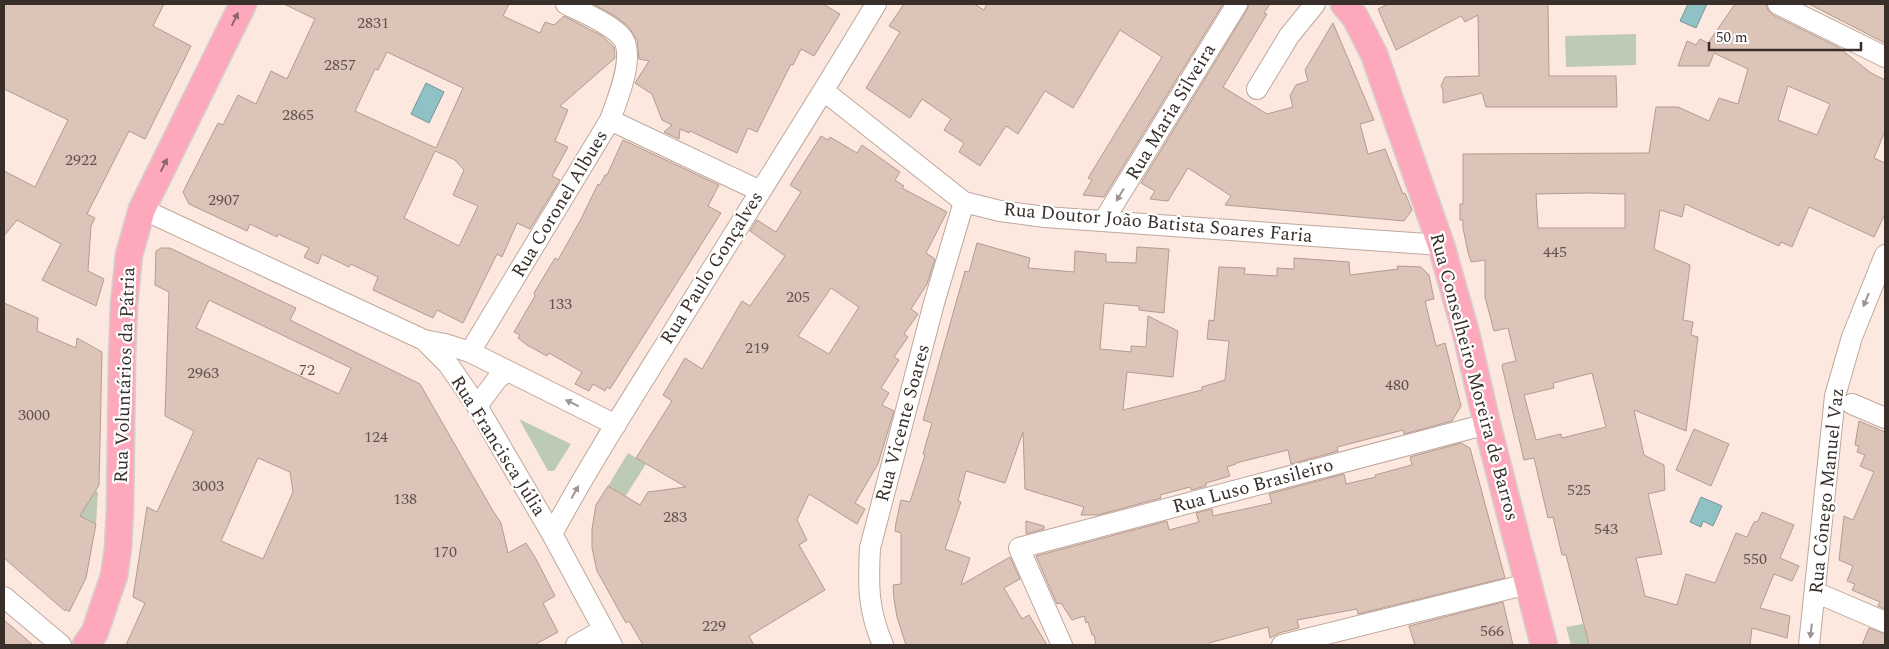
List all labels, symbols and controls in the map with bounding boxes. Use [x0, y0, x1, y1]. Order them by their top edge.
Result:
house number: 2831 [357, 11, 389, 35]
one-way arrow [232, 12, 240, 26]
scale bar [1709, 20, 1862, 52]
text: 50 m [1716, 26, 1748, 49]
street label: Rua Maria Silveira [1119, 37, 1224, 186]
house number: 2857 [324, 53, 356, 77]
house number: 2865 [282, 103, 314, 127]
street label: Rua Coronel Albues [504, 125, 616, 283]
house number: 2922 [65, 148, 97, 172]
one-way arrow [160, 158, 168, 172]
street label: Rua Paulo Gonçalves [653, 186, 771, 350]
house number: 2907 [208, 188, 240, 212]
one-way arrow [1115, 188, 1124, 201]
street label: Rua Doutor João Batista Soares Faria [1002, 195, 1315, 251]
street label: Rua Conselheiro Moreira de Barros [1422, 230, 1526, 524]
house number: 445 [1543, 240, 1567, 264]
street label: Rua Voluntários da Pátria [107, 266, 143, 483]
house number: 205 [786, 285, 810, 309]
house number: 133 [548, 292, 572, 316]
one-way arrow [1862, 293, 1870, 307]
house number: 219 [745, 336, 769, 360]
street label: Rua Vicente Soares [868, 341, 938, 505]
house number: 72 [299, 358, 315, 382]
house number: 2963 [187, 361, 219, 385]
street label: Rua Francisca Júlia [443, 370, 553, 523]
house number: 480 [1385, 373, 1409, 397]
street label: Rua Cônego Manuel Vaz [1802, 387, 1852, 595]
one-way arrow [565, 399, 579, 407]
house number: 3000 [18, 403, 50, 427]
house number: 124 [364, 425, 388, 449]
street label: Rua Luso Brasileiro [1169, 451, 1337, 521]
house number: 3003 [192, 474, 224, 498]
house number: 525 [1567, 478, 1591, 502]
one-way arrow [571, 485, 580, 498]
house number: 138 [393, 487, 417, 511]
house number: 283 [663, 505, 687, 529]
house number: 543 [1594, 517, 1618, 541]
house number: 170 [433, 540, 457, 564]
house number: 550 [1743, 547, 1767, 571]
house number: 229 [702, 614, 726, 638]
house number: 566 [1480, 619, 1504, 643]
one-way arrow [1807, 624, 1815, 640]

